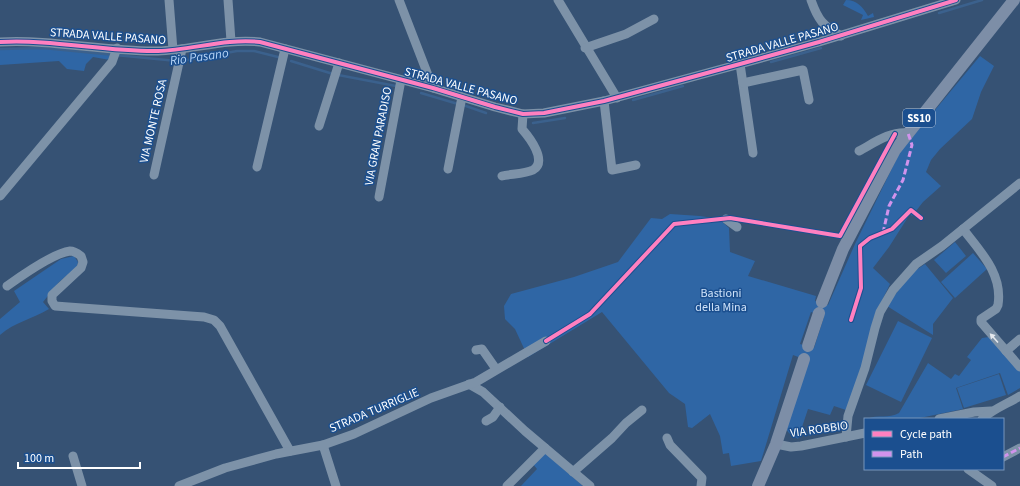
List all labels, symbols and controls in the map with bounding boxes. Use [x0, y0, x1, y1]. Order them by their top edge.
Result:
street label: STRADA VALLE PASANO [724, 18, 840, 67]
street label: STRADA VALLE PASANO [49, 24, 167, 49]
water label: Rio Pasano [169, 44, 230, 70]
street label: STRADA VALLE PASANO [402, 63, 519, 110]
street label: VIA MONTE ROSA [136, 77, 172, 165]
street label: VIA GRAN PARADISO [361, 85, 396, 187]
road number: SS10 [903, 109, 935, 127]
park label: Bastioni della Mina [695, 285, 747, 316]
one-way arrow [989, 333, 999, 343]
street label: STRADA TURRIGLIE [327, 384, 422, 437]
street label: VIA ROBBIO [789, 417, 849, 442]
legend [864, 418, 1004, 470]
text: Cycle path [900, 426, 952, 443]
scale bar [18, 444, 140, 470]
text: Path [900, 446, 923, 463]
text: 100 m [24, 450, 54, 467]

